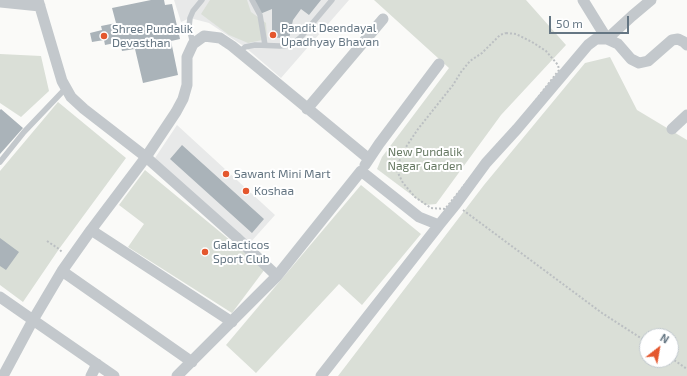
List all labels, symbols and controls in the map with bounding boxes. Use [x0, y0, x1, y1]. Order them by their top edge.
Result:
scale bar [551, 8, 631, 34]
text: 50 m [556, 16, 583, 30]
place label: Pandit Deendayal Upadhyay Bhavan [281, 21, 379, 49]
place label: Shree Pundalik Devasthan [112, 22, 193, 50]
marker: Pandit Deendayal Upadhyay Bhavan [268, 30, 278, 40]
marker: Shree Pundalik Devasthan [99, 31, 109, 41]
park label: New Pundalik Nagar Garden [388, 145, 462, 173]
place label: Sawant Mini Mart [234, 167, 331, 181]
marker: Sawant Mini Mart [221, 169, 231, 179]
place label: Koshaa [254, 184, 294, 198]
marker: Koshaa [241, 186, 251, 196]
place label: Galacticos Sport Club [213, 238, 270, 266]
marker: Galacticos Sport Club [200, 247, 210, 257]
north arrow [639, 328, 679, 368]
text: N [658, 331, 672, 346]

